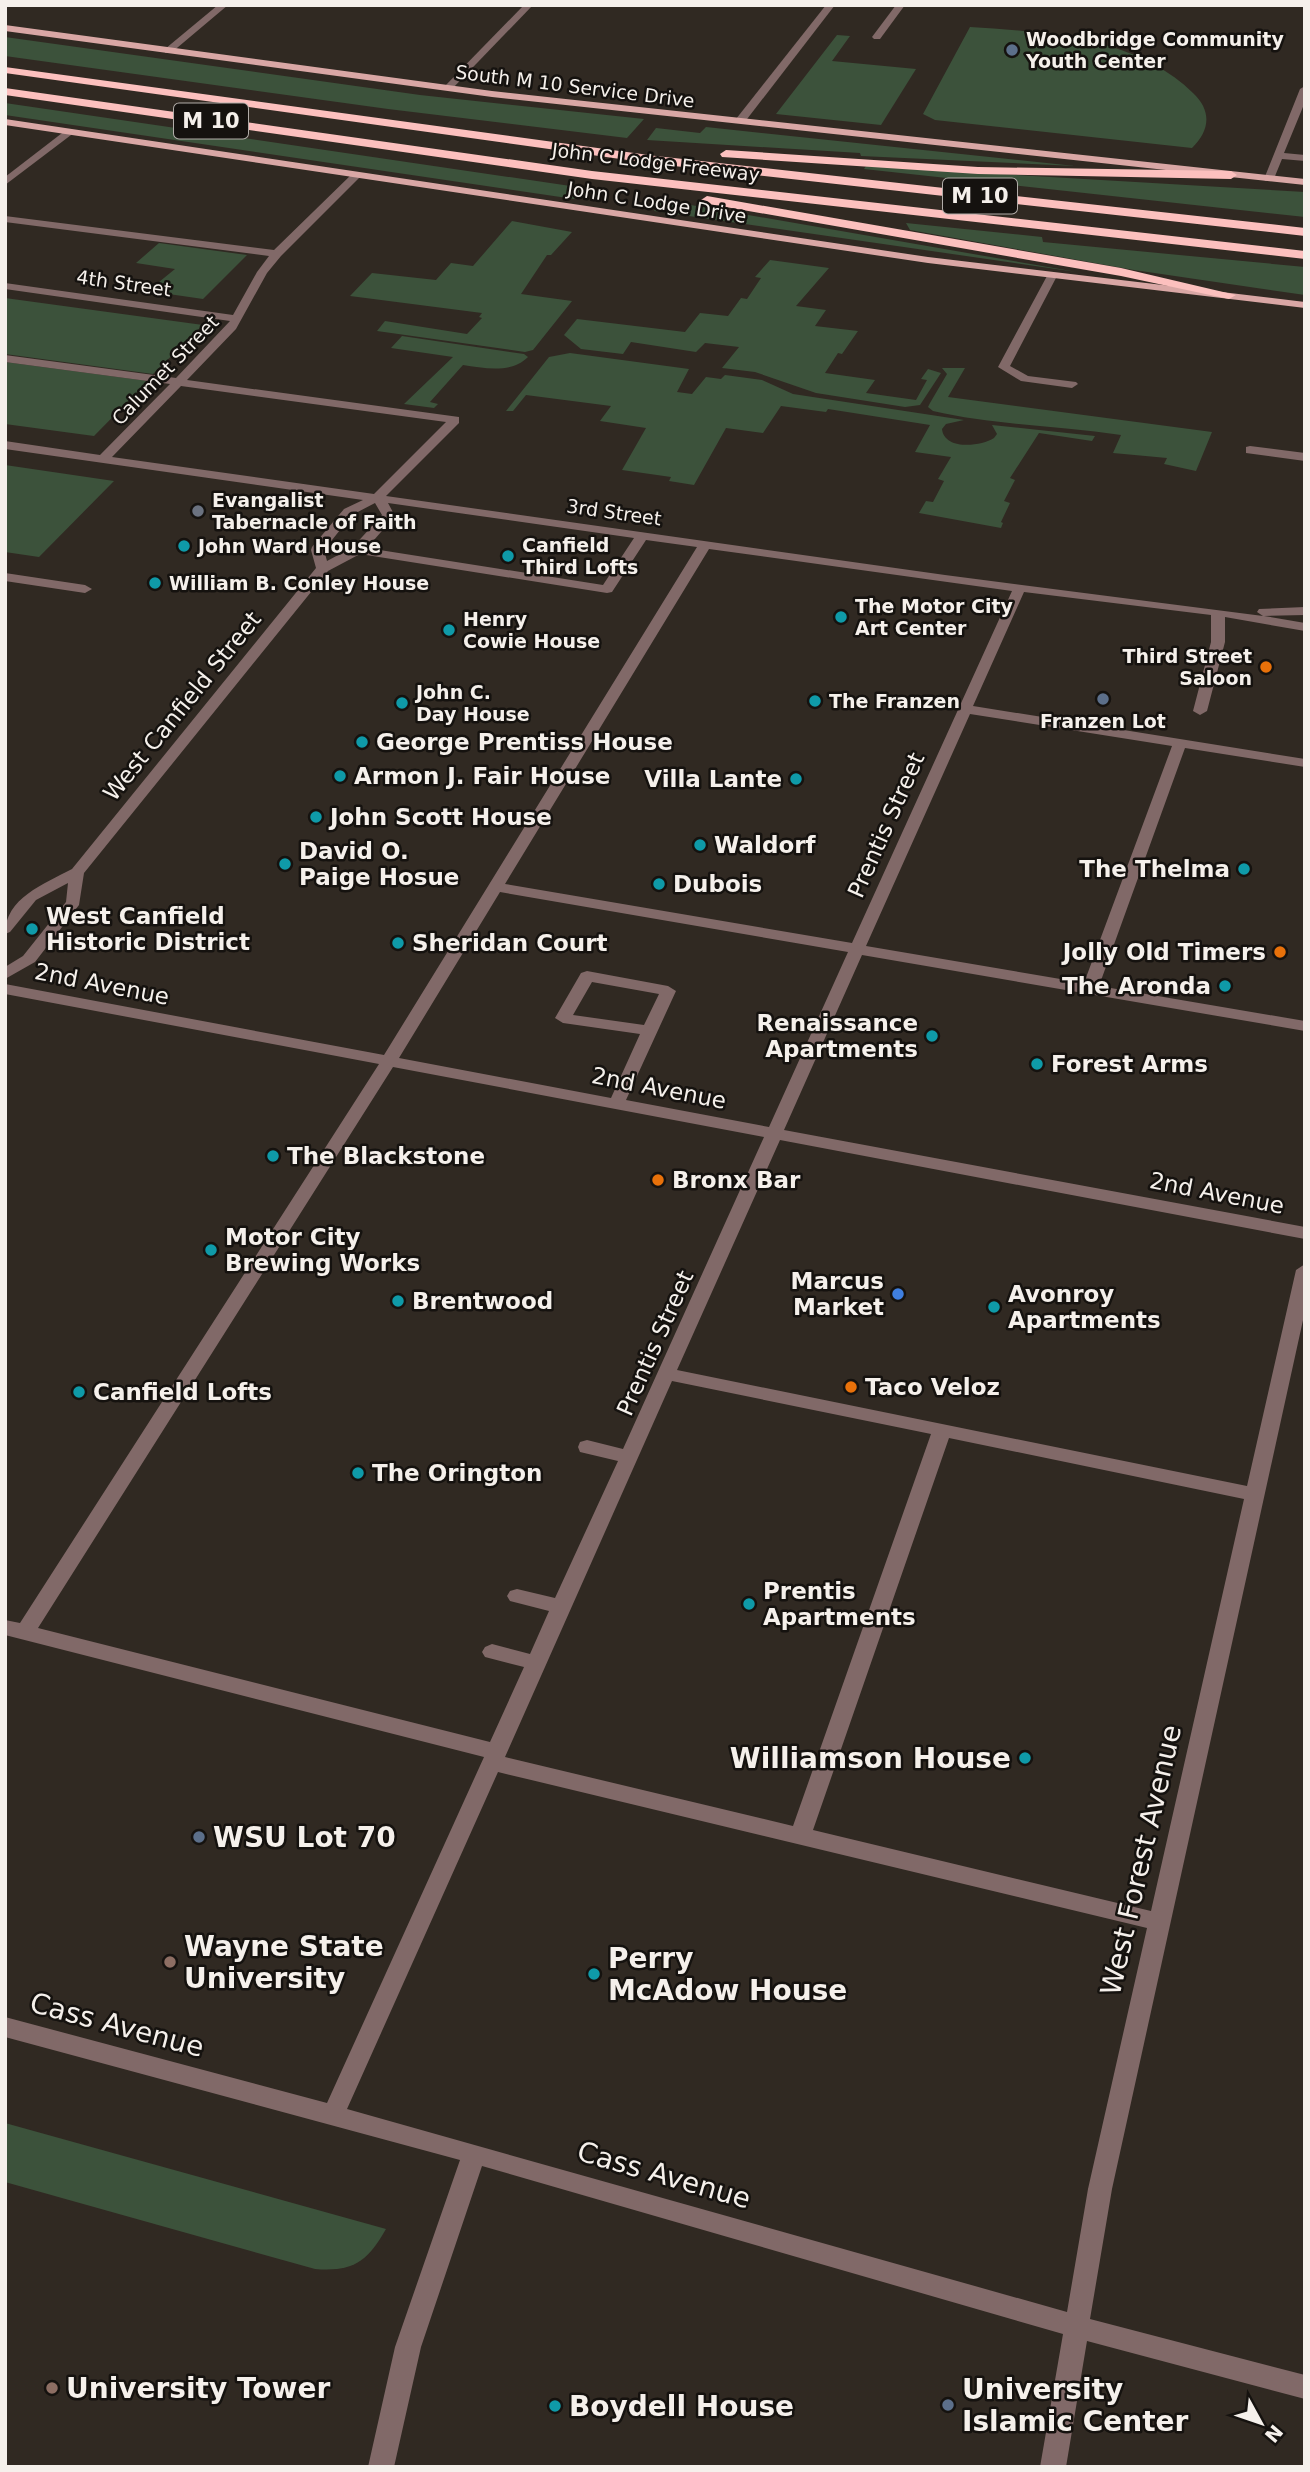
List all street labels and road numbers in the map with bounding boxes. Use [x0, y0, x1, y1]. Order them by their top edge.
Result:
street label: South M 10 Service Drive [454, 60, 696, 112]
road number: M 10 [174, 104, 248, 138]
street label: John C Lodge Freeway [550, 138, 761, 186]
street label: John C Lodge Drive [565, 177, 748, 227]
road number: M 10 [943, 178, 1017, 214]
street label: 4th Street [75, 265, 173, 301]
street label: Calumet Street [107, 311, 223, 429]
street label: 3rd Street [565, 494, 663, 530]
street label: West Canfield Street [98, 606, 266, 806]
street label: Prentis Street [842, 749, 930, 901]
street label: 2nd Avenue [32, 958, 172, 1010]
street label: 2nd Avenue [589, 1062, 729, 1114]
street label: 2nd Avenue [1147, 1167, 1287, 1219]
street label: Prentis Street [611, 1267, 699, 1419]
street label: West Forest Avenue [1094, 1722, 1188, 1998]
street label: Cass Avenue [26, 1986, 208, 2064]
street label: Cass Avenue [574, 2134, 754, 2216]

